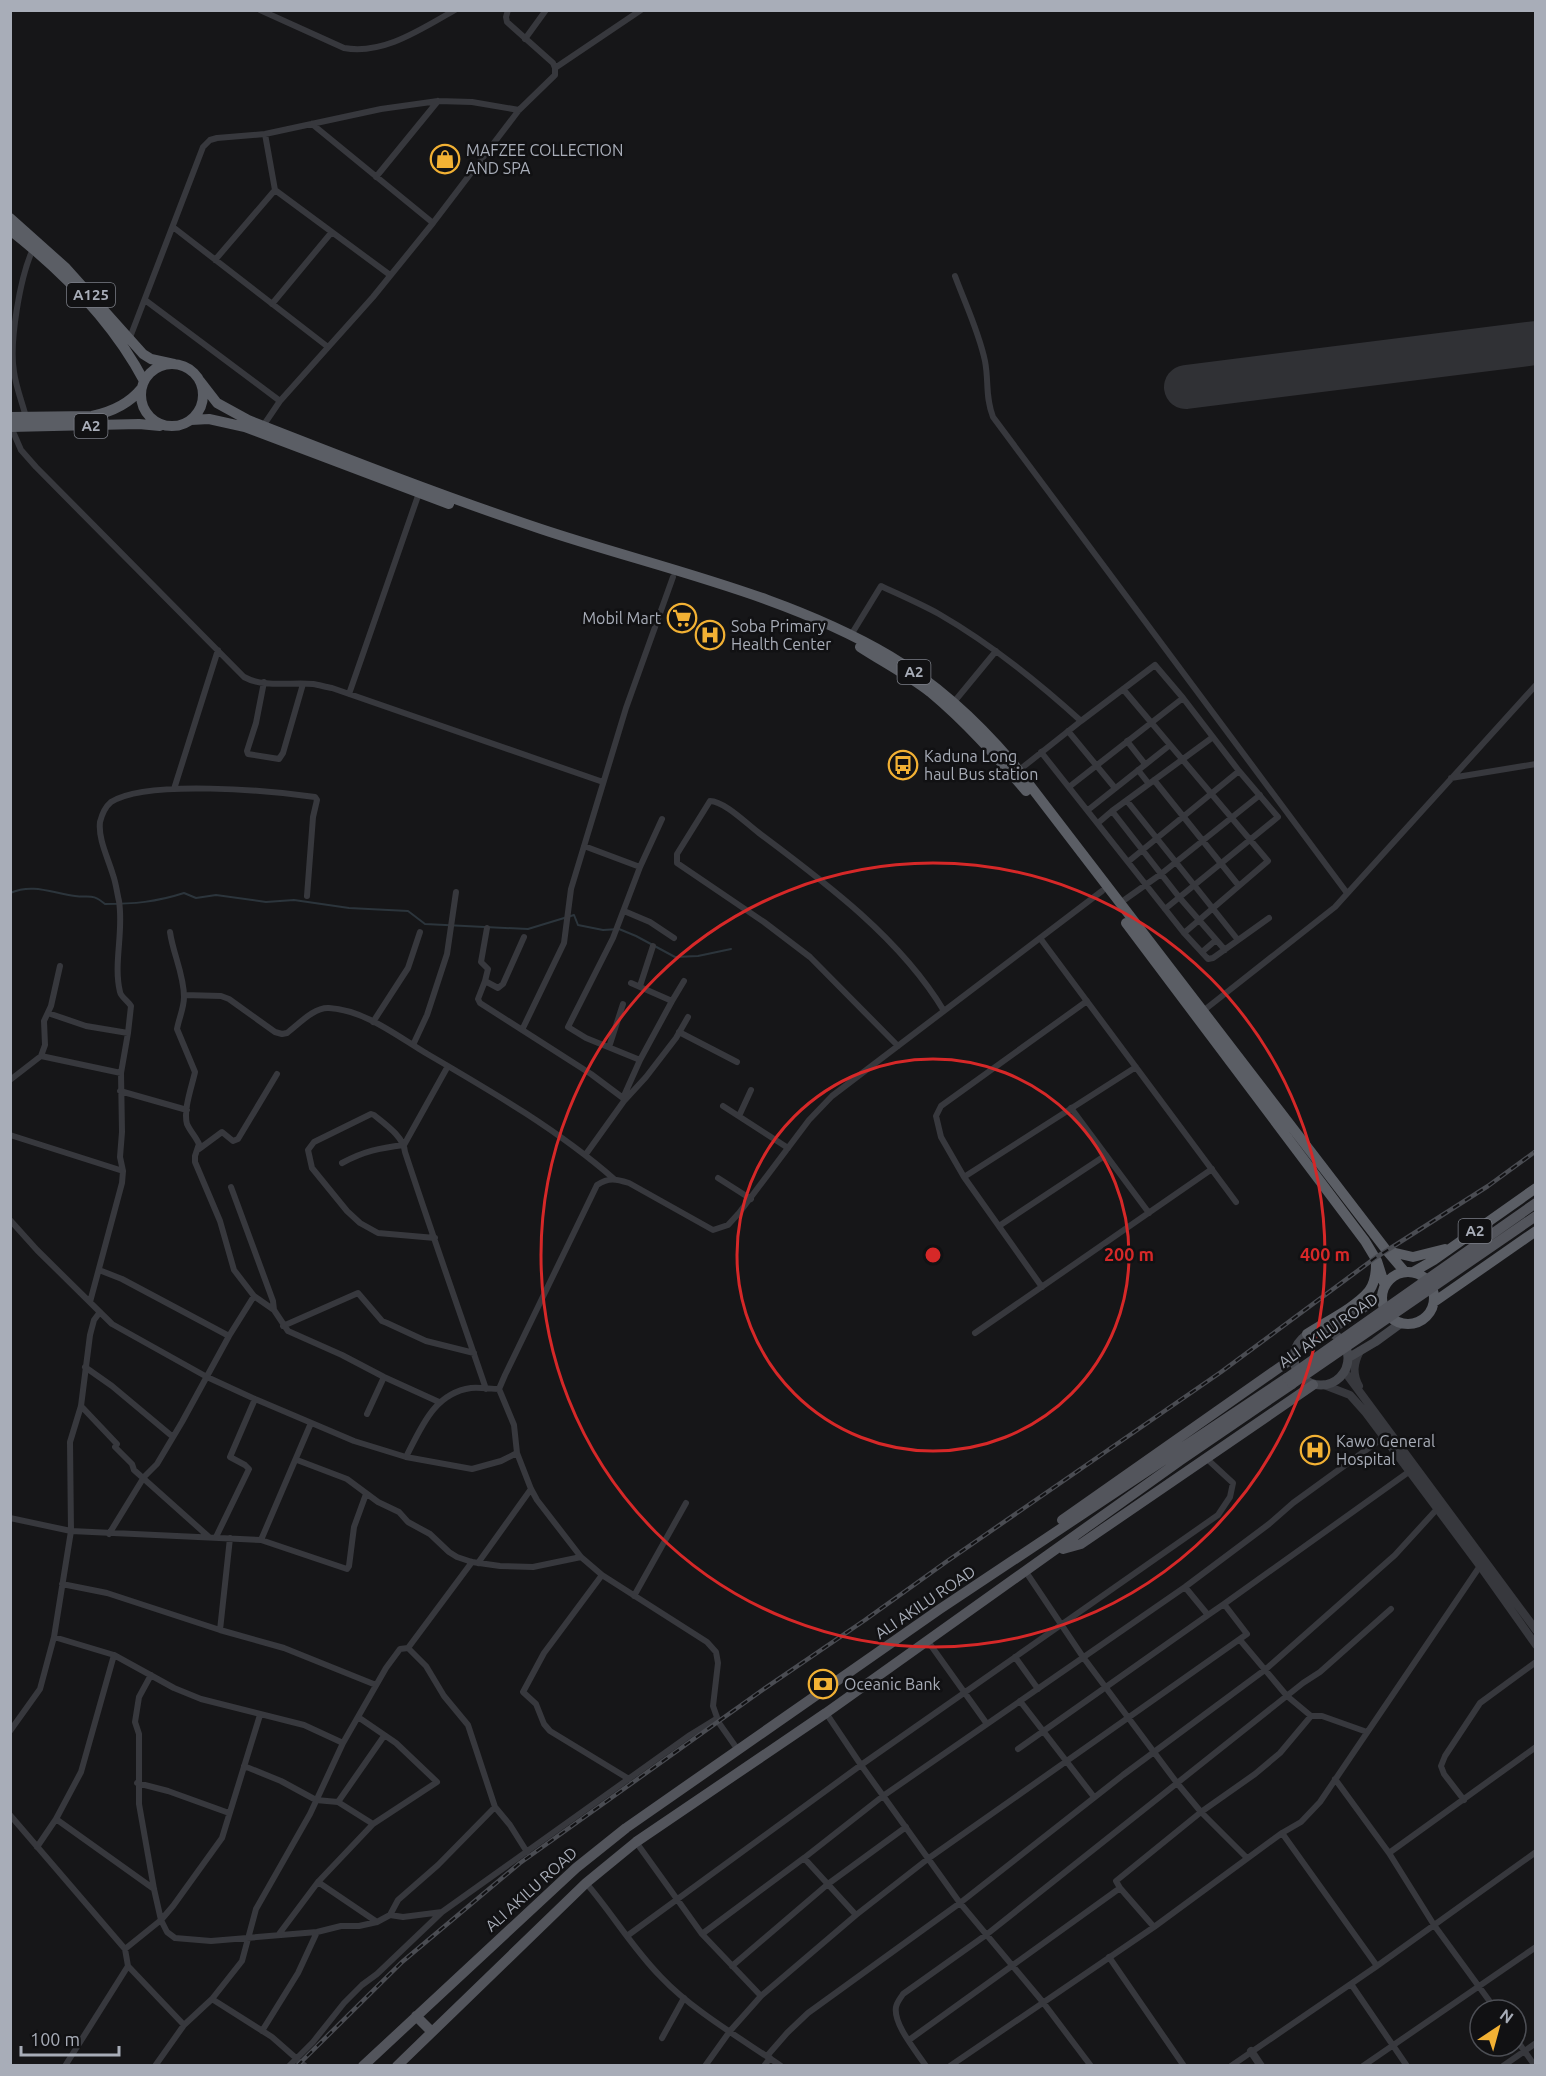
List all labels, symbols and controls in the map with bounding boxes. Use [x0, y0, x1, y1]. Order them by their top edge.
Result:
place label: MAFZEE COLLECTION AND SPA [466, 141, 623, 177]
shop icon: MAFZEE COLLECTION AND SPA [429, 143, 461, 175]
road number: A125 [67, 283, 115, 307]
road number: A2 [74, 414, 107, 438]
supermarket icon: Mobil Mart [666, 602, 698, 634]
place label: Mobil Mart [582, 609, 662, 627]
place label: Soba Primary Health Center [731, 617, 831, 653]
hospital icon: Soba Primary Health Center [694, 619, 726, 651]
road number: A2 [898, 660, 930, 684]
place label: Kaduna Long haul Bus station [924, 747, 1038, 783]
bus stop icon: Kaduna Long haul Bus station [887, 749, 919, 781]
road number: A2 [1458, 1219, 1492, 1243]
text: 200 m [1104, 1244, 1154, 1264]
text: 400 m [1300, 1244, 1350, 1264]
centre of rings [923, 1245, 943, 1265]
street label: ALI AKILU ROAD [1275, 1289, 1381, 1371]
place label: Kawo General Hospital [1336, 1432, 1435, 1468]
hospital icon: Kawo General Hospital [1299, 1434, 1331, 1466]
street label: ALI AKILU ROAD [871, 1562, 979, 1642]
bank icon: Oceanic Bank [807, 1668, 839, 1700]
place label: Oceanic Bank [844, 1675, 941, 1693]
street label: ALI AKILU ROAD [481, 1843, 581, 1935]
north arrow [1468, 1998, 1528, 2058]
text: N [1497, 2005, 1517, 2027]
scale bar [21, 2019, 118, 2057]
text: 100 m [30, 2029, 80, 2049]

